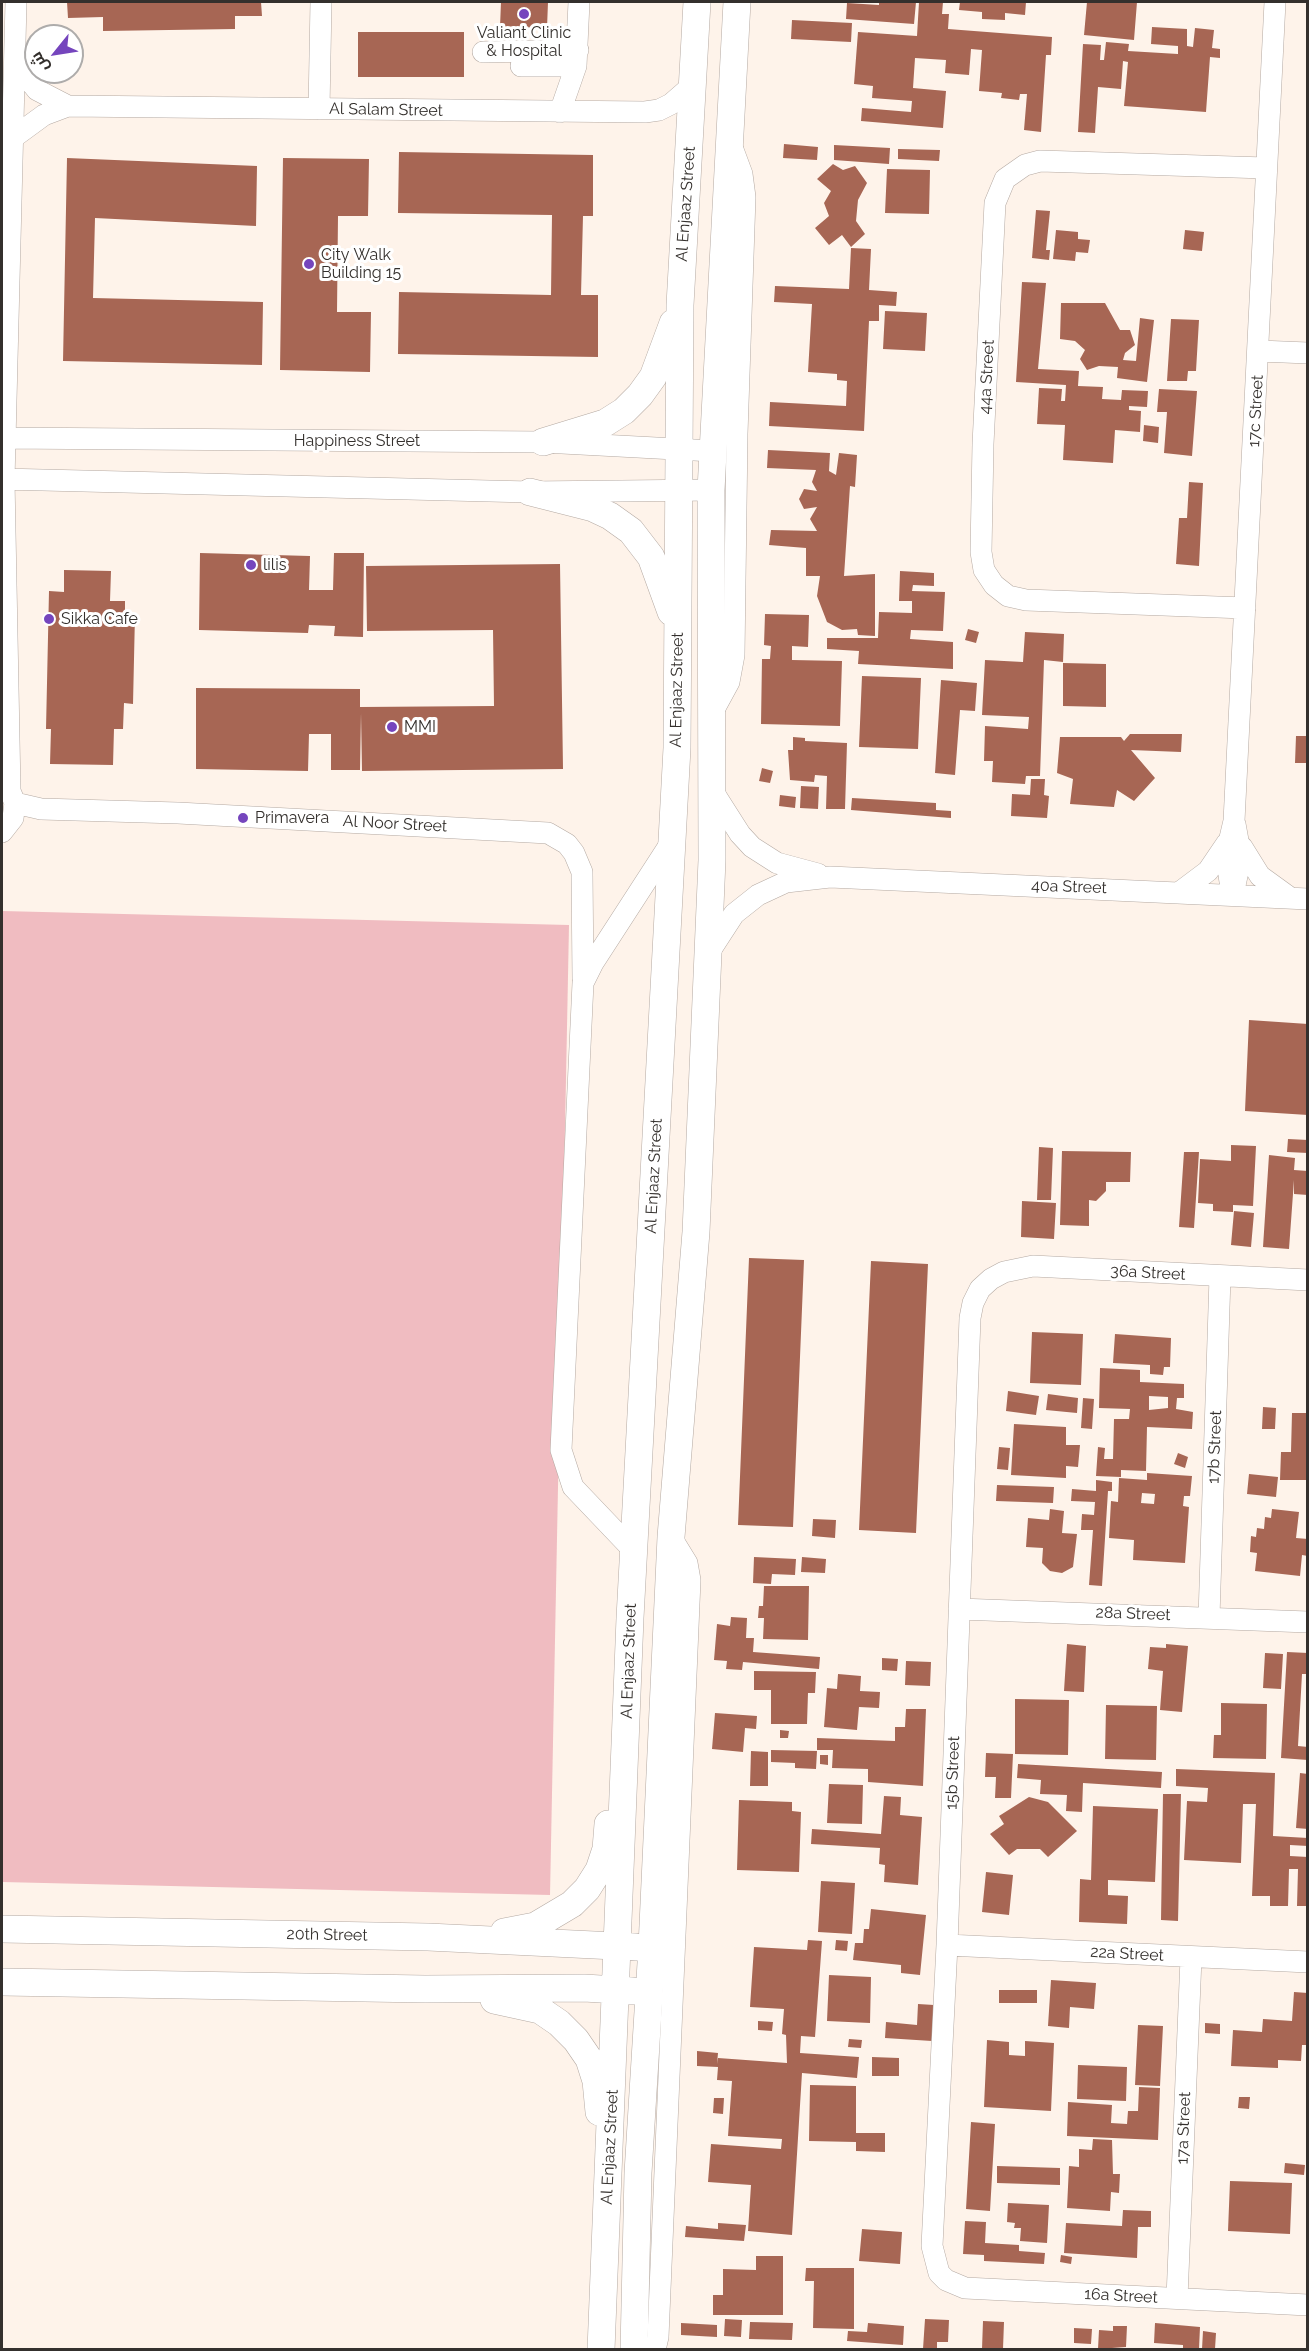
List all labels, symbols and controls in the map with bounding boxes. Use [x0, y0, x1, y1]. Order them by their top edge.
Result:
marker: Valiant Clinic & Hospital [517, 7, 531, 21]
place label: Valiant Clinic & Hospital [477, 23, 571, 61]
north arrow [24, 24, 84, 84]
text: ش [26, 49, 53, 76]
street label: Al Salam Street [329, 99, 443, 121]
street label: Al Enjaaz Street [672, 146, 700, 262]
place label: City Walk Building 15 [321, 245, 401, 283]
marker: City Walk Building 15 [302, 257, 316, 271]
street label: 44a Street [975, 339, 999, 415]
street label: 17c Street [1245, 374, 1267, 448]
street label: Happiness Street [294, 431, 420, 451]
place label: lilis [263, 555, 286, 575]
marker: lilis [244, 558, 258, 572]
place label: Sikka Cafe [61, 609, 138, 629]
marker: Sikka Cafe [42, 612, 56, 626]
street label: Al Enjaaz Street [666, 632, 688, 748]
place label: MMI [404, 717, 436, 737]
marker: MMI [385, 720, 399, 734]
place label: Primavera [255, 808, 329, 828]
marker: Primavera [236, 811, 250, 825]
street label: Al Noor Street [342, 812, 448, 836]
street label: 40a Street [1031, 876, 1107, 898]
street label: Al Enjaaz Street [641, 1118, 667, 1234]
street label: 36a Street [1110, 1261, 1186, 1285]
street label: 17b Street [1204, 1410, 1226, 1484]
street label: Al Enjaaz Street [617, 1603, 641, 1719]
street label: 28a Street [1095, 1603, 1171, 1625]
street label: 15b Street [942, 1736, 964, 1810]
street label: 20th Street [286, 1925, 368, 1945]
street label: 22a Street [1090, 1942, 1164, 1966]
street label: Al Enjaaz Street [597, 2089, 623, 2205]
street label: 17a Street [1173, 2091, 1195, 2165]
street label: 16a Street [1084, 2284, 1158, 2308]

